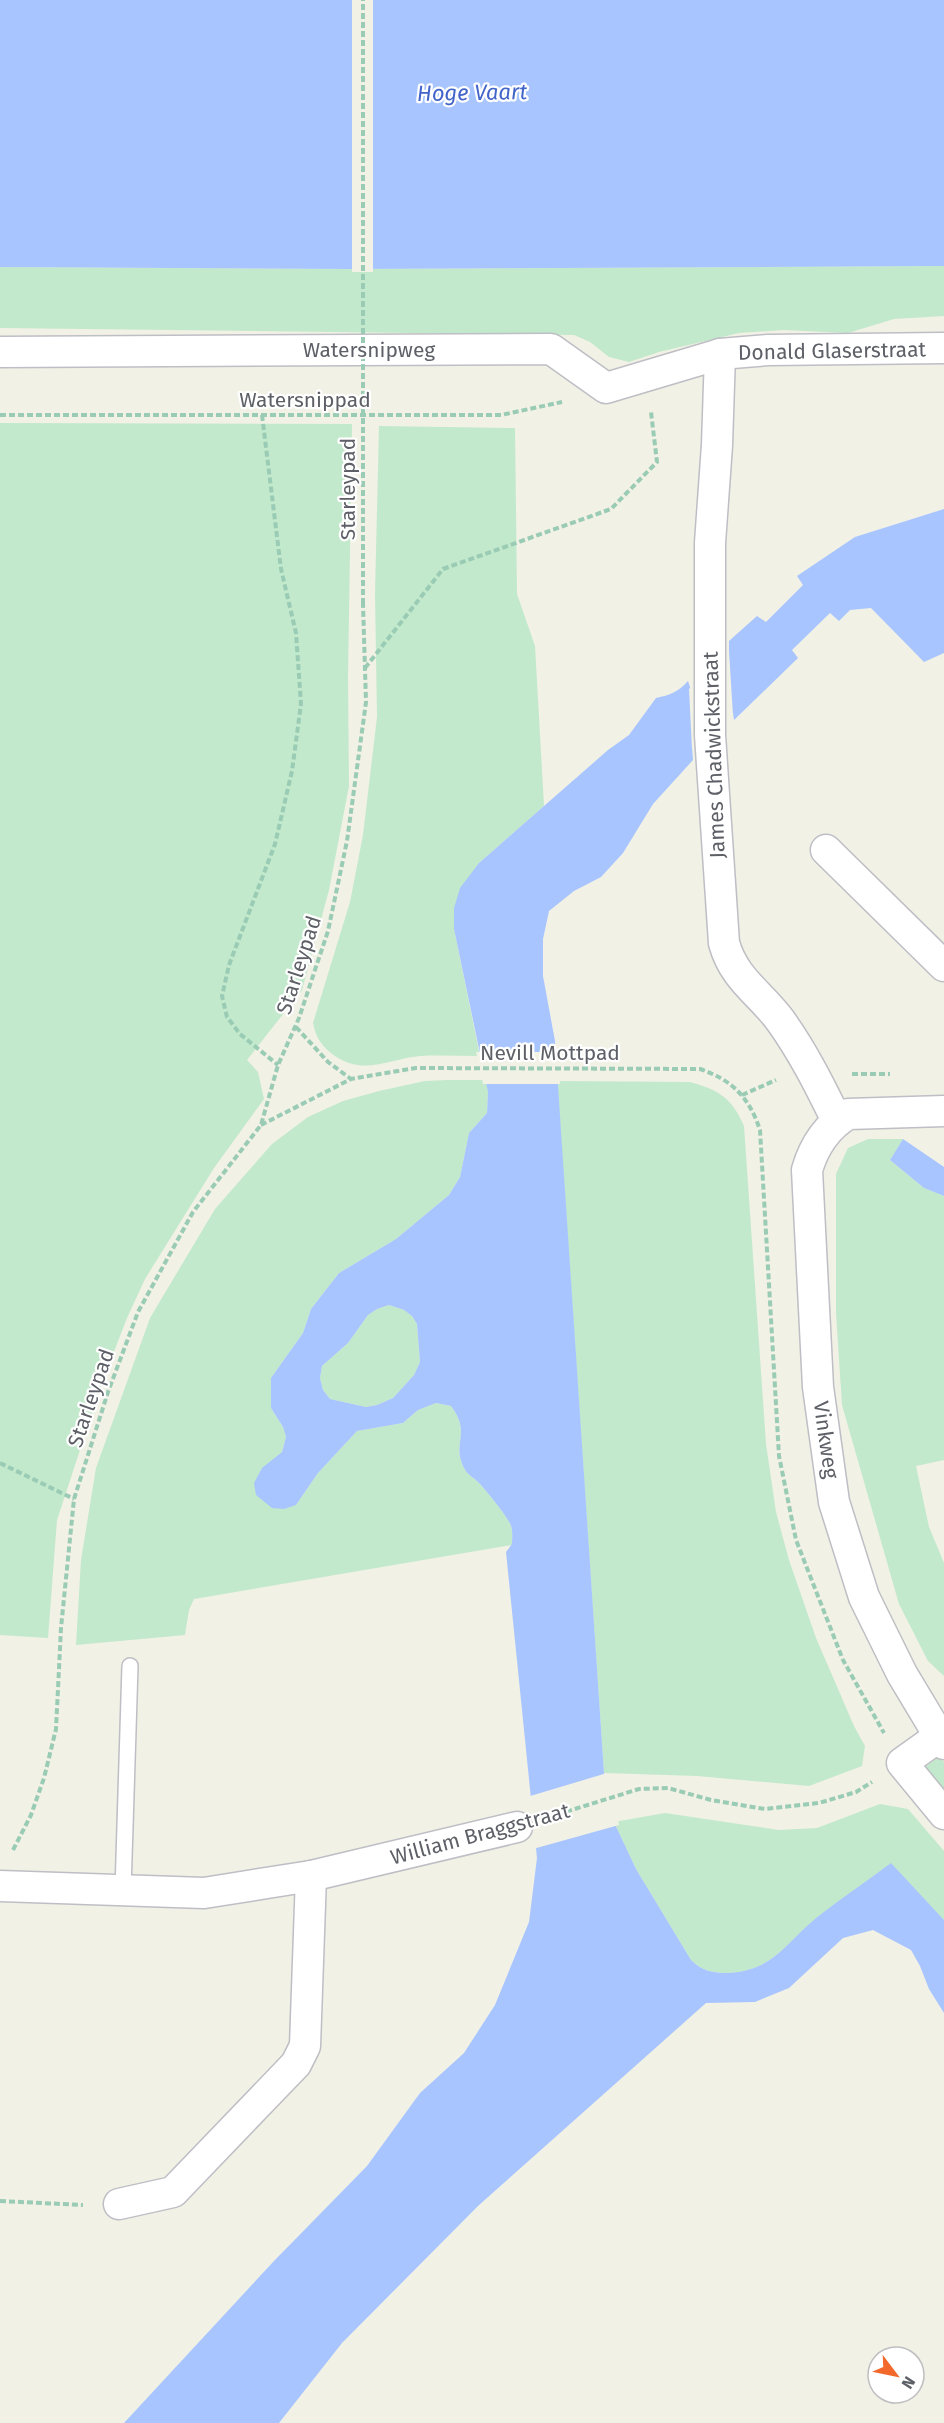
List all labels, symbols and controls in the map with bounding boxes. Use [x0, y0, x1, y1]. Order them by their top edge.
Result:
water label: Hoge Vaart [417, 78, 528, 107]
street label: Donald Glaserstraat [738, 336, 927, 366]
street label: Watersnipweg [303, 337, 435, 363]
street label: Watersnippad [239, 387, 371, 413]
street label: Starleypad [335, 438, 361, 540]
street label: James Chadwickstraat [697, 651, 731, 859]
street label: Starleypad [271, 912, 327, 1018]
street label: Nevill Mottpad [480, 1040, 620, 1066]
street label: Starleypad [62, 1345, 120, 1451]
street label: Vinkweg [808, 1400, 844, 1481]
street label: William Braggstraat [387, 1797, 573, 1870]
north arrow [866, 2345, 926, 2405]
text: N [897, 2373, 919, 2392]

